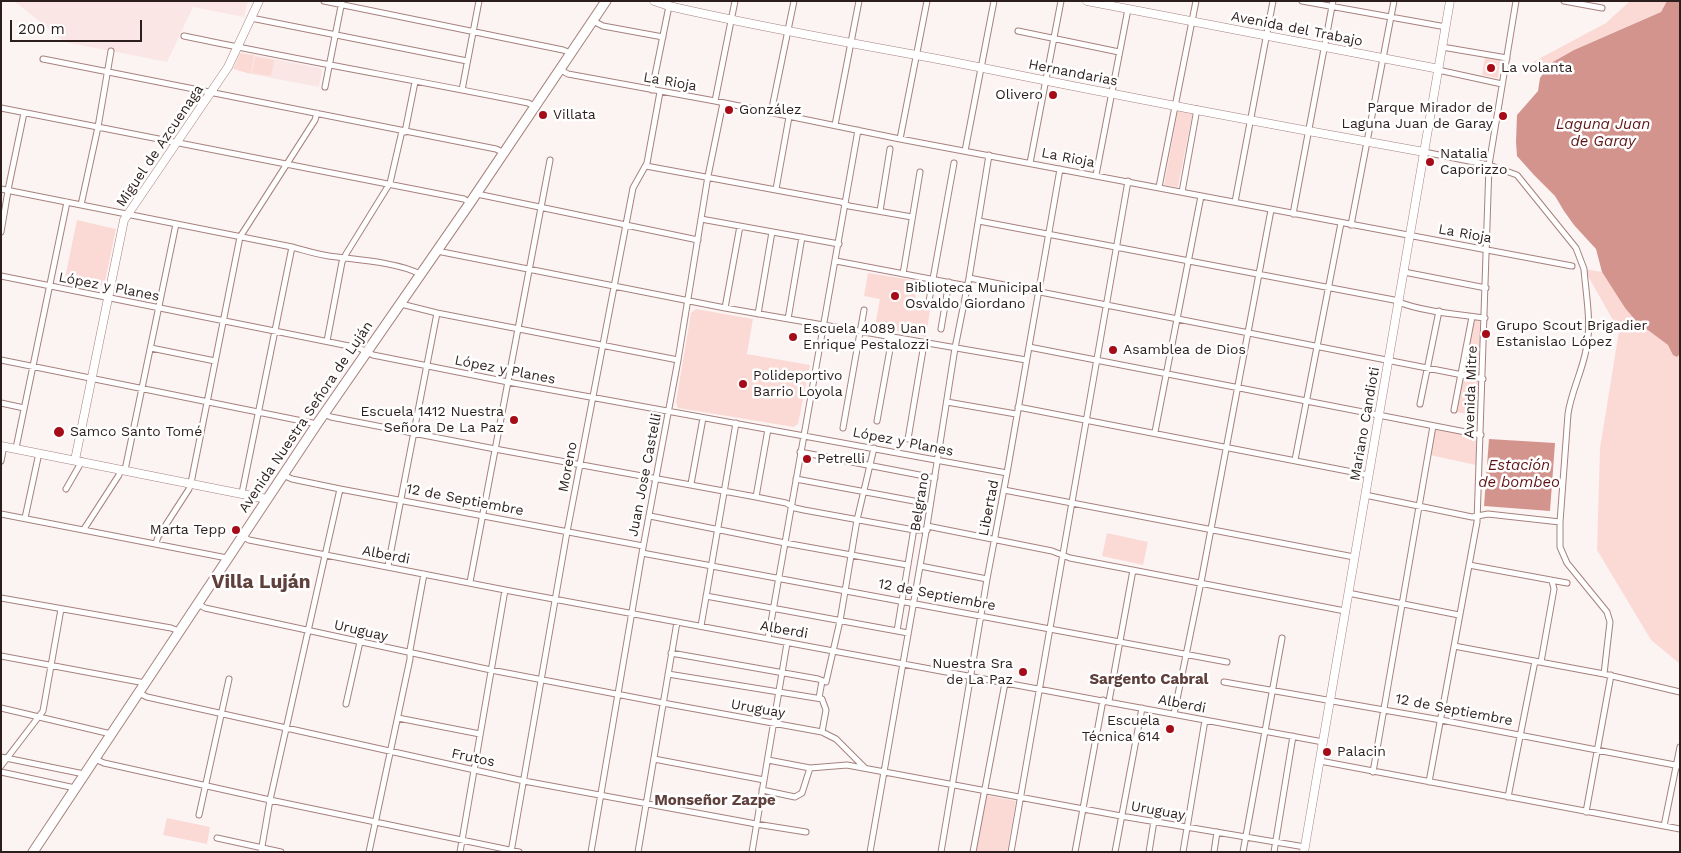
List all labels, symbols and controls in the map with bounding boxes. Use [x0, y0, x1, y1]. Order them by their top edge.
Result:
street label: Avenida del Trabajo [1230, 8, 1364, 50]
scale bar [12, 10, 145, 42]
text: 200 m [18, 20, 65, 38]
street label: Hernandarias [1027, 56, 1119, 90]
place label: La volanta [1501, 60, 1572, 76]
marker: La volanta [1485, 62, 1497, 74]
street label: La Rioja [642, 69, 698, 95]
street label: Miguel de Azcuenaga [113, 82, 207, 210]
place label: Olivero [995, 87, 1043, 103]
marker: Olivero [1047, 89, 1059, 101]
place label: Parque Mirador de Laguna Juan de Garay [1342, 100, 1493, 132]
place label: González [739, 102, 801, 118]
marker: González [723, 104, 735, 116]
place label: Villata [553, 107, 596, 123]
marker: Villata [537, 109, 549, 121]
marker: Parque Mirador de Laguna Juan de Garay [1497, 110, 1509, 122]
water label: Laguna Juan de Garay [1556, 116, 1650, 151]
street label: La Rioja [1040, 145, 1096, 171]
place label: Natalia Caporizzo [1440, 146, 1507, 178]
marker: Natalia Caporizzo [1424, 156, 1436, 168]
street label: La Rioja [1437, 221, 1493, 247]
street label: López y Planes [57, 269, 161, 305]
place label: Biblioteca Municipal Osvaldo Giordano [905, 280, 1043, 312]
marker: Biblioteca Municipal Osvaldo Giordano [889, 290, 901, 302]
street label: Avenida Nuestra Señora de Luján [235, 318, 377, 516]
place label: Grupo Scout Brigadier Estanislao López [1496, 318, 1647, 351]
place label: Escuela 4089 Uan Enrique Pestalozzi [803, 321, 929, 354]
marker: Grupo Scout Brigadier Estanislao López [1480, 328, 1492, 340]
marker: Escuela 4089 Uan Enrique Pestalozzi [787, 331, 799, 343]
place label: Asamblea de Dios [1123, 342, 1246, 358]
marker: Asamblea de Dios [1107, 344, 1119, 356]
street label: Avenida Mitre [1461, 345, 1481, 439]
street label: López y Planes [453, 352, 557, 388]
street label: Mariano Candioti [1347, 366, 1383, 482]
place label: Polideportivo Barrio Loyola [753, 368, 843, 401]
marker: Polideportivo Barrio Loyola [737, 378, 749, 390]
place label: Escuela 1412 Nuestra Señora De La Paz [360, 404, 504, 437]
street label: Juan Jose Castelli [625, 412, 665, 538]
marker: Escuela 1412 Nuestra Señora De La Paz [508, 414, 520, 426]
place label: Samco Santo Tomé [70, 424, 202, 440]
street label: López y Planes [851, 424, 955, 460]
marker: Samco Santo Tomé [52, 425, 66, 439]
street label: Moreno [555, 440, 581, 494]
place label: Petrelli [817, 451, 865, 467]
marker: Petrelli [801, 453, 813, 465]
water label: Estación de bombeo [1478, 457, 1560, 492]
street label: Belgrano [907, 471, 933, 533]
street label: Libertad [975, 479, 1003, 537]
street label: 12 de Septiembre [405, 480, 525, 520]
place label: Marta Tepp [150, 522, 226, 538]
marker: Marta Tepp [230, 524, 242, 536]
street label: Alberdi [361, 542, 411, 568]
district label: Villa Luján [212, 571, 310, 593]
street label: 12 de Septiembre [877, 575, 997, 615]
street label: Uruguay [332, 617, 390, 645]
street label: Alberdi [759, 618, 809, 642]
place label: Nuestra Sra de La Paz [932, 656, 1013, 689]
marker: Nuestra Sra de La Paz [1017, 666, 1029, 678]
district label: Sargento Cabral [1089, 671, 1209, 689]
street label: 12 de Septiembre [1394, 690, 1514, 730]
street label: Alberdi [1157, 691, 1207, 717]
street label: Uruguay [729, 696, 787, 722]
place label: Escuela Técnica 614 [1082, 713, 1160, 746]
marker: Escuela Técnica 614 [1164, 723, 1176, 735]
place label: Palacin [1337, 744, 1386, 760]
street label: Frutos [450, 745, 496, 771]
marker: Palacin [1321, 746, 1333, 758]
district label: Monseñor Zazpe [654, 792, 776, 810]
street label: Uruguay [1129, 798, 1187, 824]

